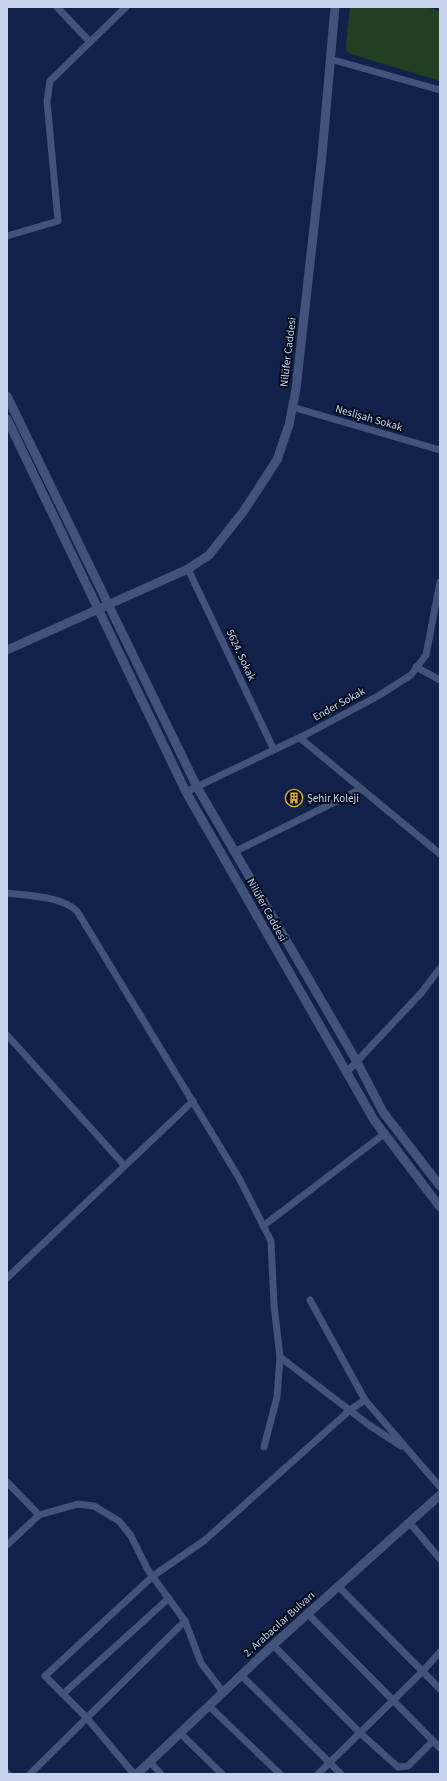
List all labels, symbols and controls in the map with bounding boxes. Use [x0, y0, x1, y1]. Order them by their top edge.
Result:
street label: Nilüfer Caddesi [276, 316, 300, 388]
street label: Neslişah Sokak [334, 401, 405, 435]
street label: 5624. Sokak [223, 627, 260, 684]
street label: Ender Sokak [310, 683, 368, 725]
building icon: Şehir Koleji [284, 788, 304, 808]
place label: Şehir Koleji [307, 791, 359, 806]
street label: Nilüfer Caddesi [243, 876, 291, 944]
street label: 2. Arabacılar Bulvarı [240, 1588, 318, 1660]

